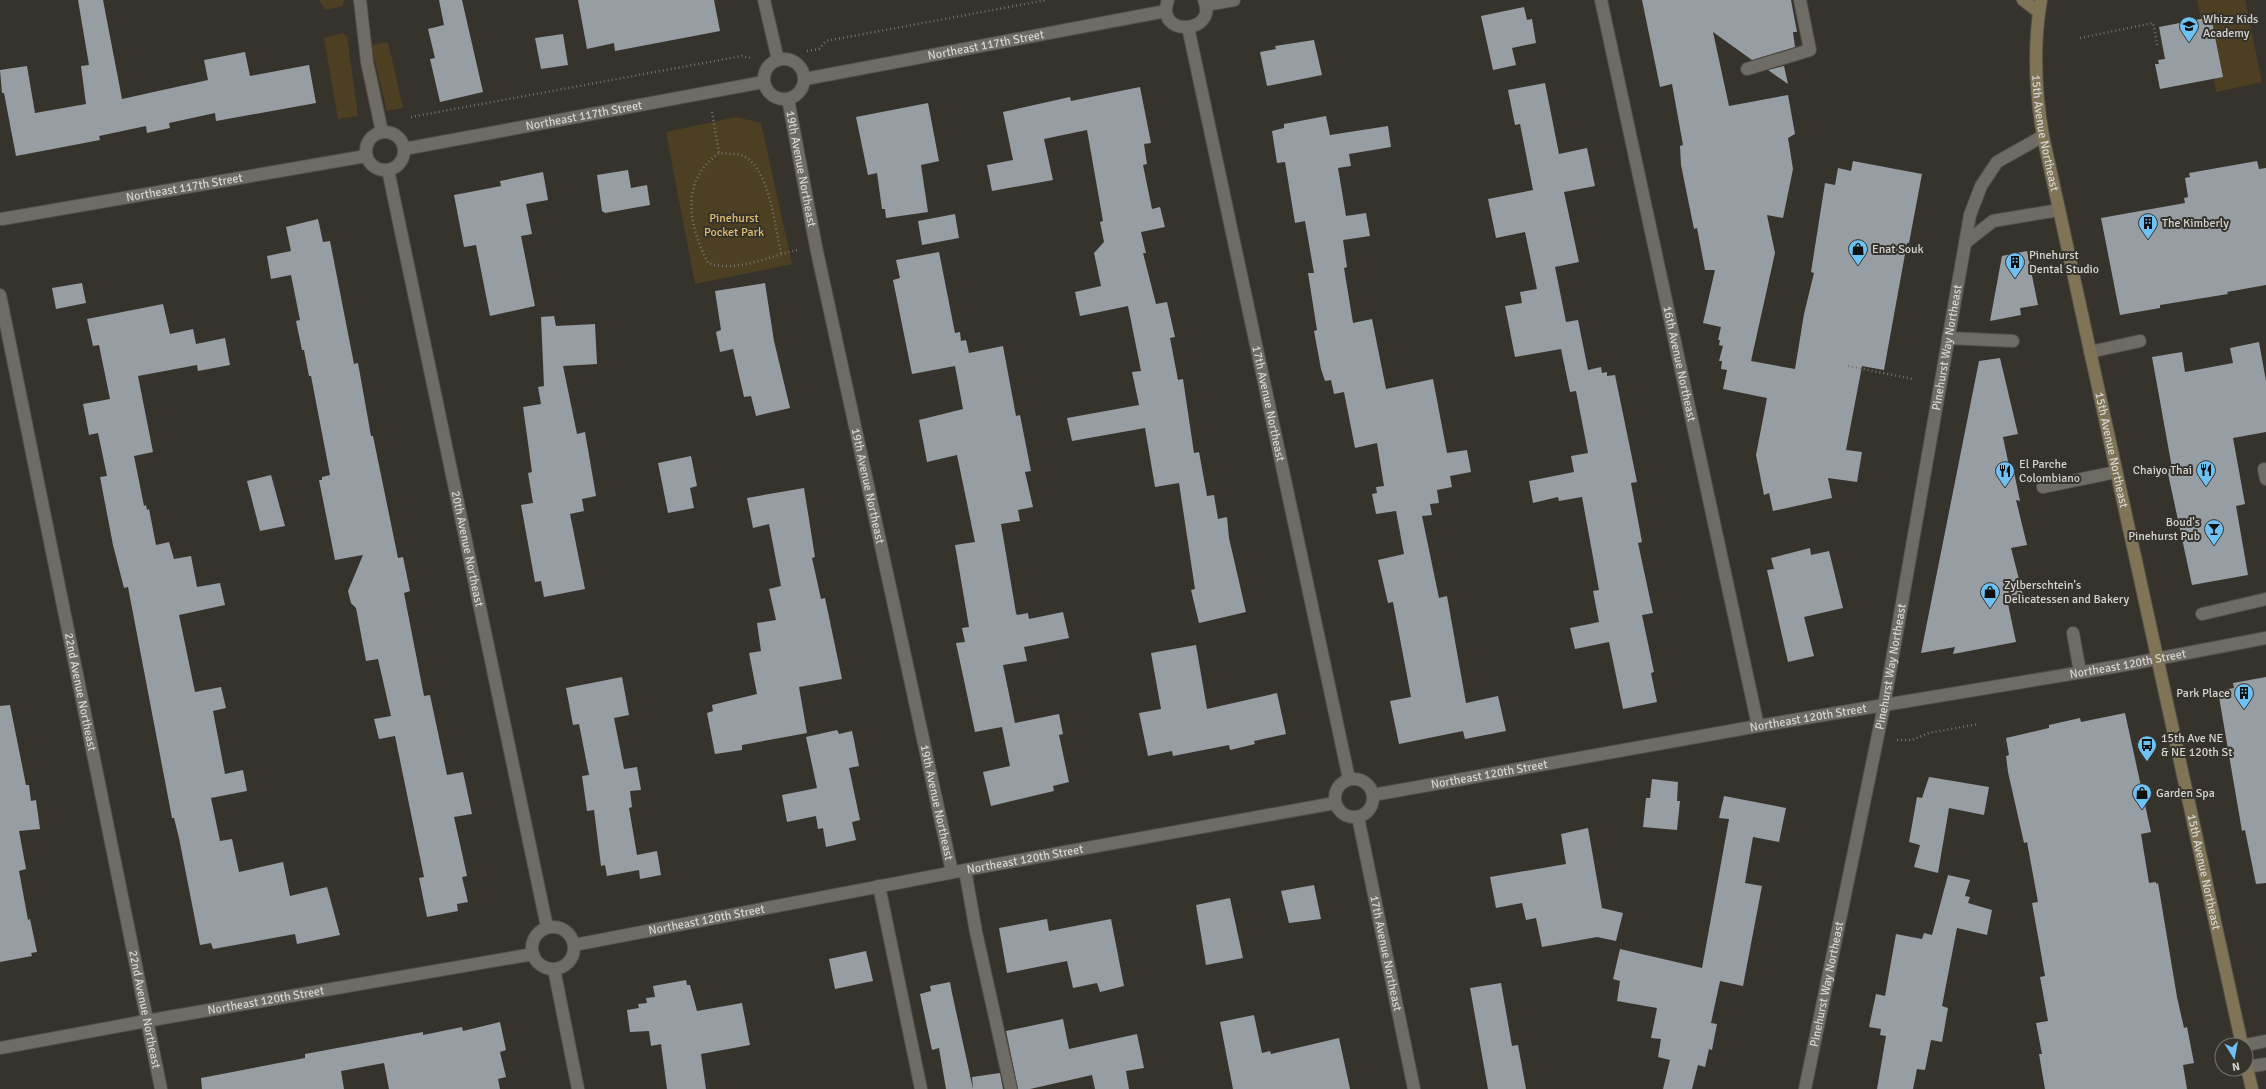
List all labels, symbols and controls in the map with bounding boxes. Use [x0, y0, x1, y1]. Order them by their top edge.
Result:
place label: Whizz Kids Academy [2203, 12, 2258, 41]
school or university icon: Whizz Kids Academy [2178, 15, 2200, 43]
street label: Northeast 117th Street [926, 27, 1045, 63]
street label: 15th Avenue Northeast [2029, 74, 2062, 193]
street label: Northeast 117th Street [524, 97, 643, 134]
street label: 19th Avenue Northeast [783, 109, 820, 228]
street label: Northeast 117th Street [125, 170, 244, 205]
park label: Pinehurst Pocket Park [704, 211, 764, 240]
building icon: The Kimberly [2137, 212, 2159, 240]
place label: The Kimberly [2162, 216, 2229, 231]
shop icon: Enat Souk [1847, 238, 1869, 266]
place label: Enat Souk [1872, 242, 1924, 257]
place label: Pinehurst Dental Studio [2029, 248, 2099, 277]
building icon: Pinehurst Dental Studio [2004, 251, 2026, 279]
street label: Pinehurst Way Northeast [1928, 283, 1965, 412]
street label: 16th Avenue Northeast [1660, 304, 1699, 423]
street label: 17th Avenue Northeast [1249, 344, 1288, 463]
street label: 15th Avenue Northeast [2092, 391, 2132, 509]
street label: 19th Avenue Northeast [848, 427, 888, 545]
place label: El Parche Colombiano [2019, 457, 2080, 486]
restaurant icon: Chaiyo Thai [2195, 459, 2217, 487]
restaurant icon: El Parche Colombiano [1994, 460, 2016, 488]
place label: Chaiyo Thai [2133, 463, 2192, 478]
street label: 20th Avenue Northeast [448, 489, 487, 608]
place label: Boud's Pinehurst Pub [2128, 515, 2200, 544]
bar icon: Boud's Pinehurst Pub [2203, 518, 2225, 546]
place label: Zylberschtein's Delicatessen and Bakery [2004, 578, 2129, 607]
shop icon: Zylberschtein's Delicatessen and Bakery [1979, 581, 2001, 609]
street label: Pinehurst Way Northeast [1872, 602, 1909, 731]
street label: 22nd Avenue Northeast [61, 632, 100, 752]
street label: Northeast 120th Street [2068, 646, 2187, 682]
building icon: Park Place [2233, 682, 2255, 710]
place label: Park Place [2176, 686, 2230, 701]
street label: Northeast 120th Street [1749, 701, 1868, 735]
place label: 15th Ave NE & NE 120th St [2161, 731, 2232, 760]
bus stop icon: 15th Ave NE & NE 120th St [2136, 734, 2158, 762]
street label: 19th Avenue Northeast [917, 743, 957, 862]
street label: Northeast 120th Street [1430, 756, 1549, 792]
shop icon: Garden Spa [2131, 782, 2153, 810]
place label: Garden Spa [2156, 786, 2215, 801]
street label: 15th Avenue Northeast [2184, 813, 2224, 931]
street label: Northeast 120th Street [965, 841, 1084, 877]
street label: 17th Avenue Northeast [1367, 894, 1405, 1012]
street label: Northeast 120th Street [647, 901, 766, 938]
street label: Pinehurst Way Northeast [1806, 920, 1847, 1048]
street label: 22nd Avenue Northeast [126, 949, 164, 1070]
street label: Northeast 120th Street [206, 983, 325, 1018]
north arrow [2214, 1037, 2254, 1077]
text: N [2231, 1059, 2241, 1073]

